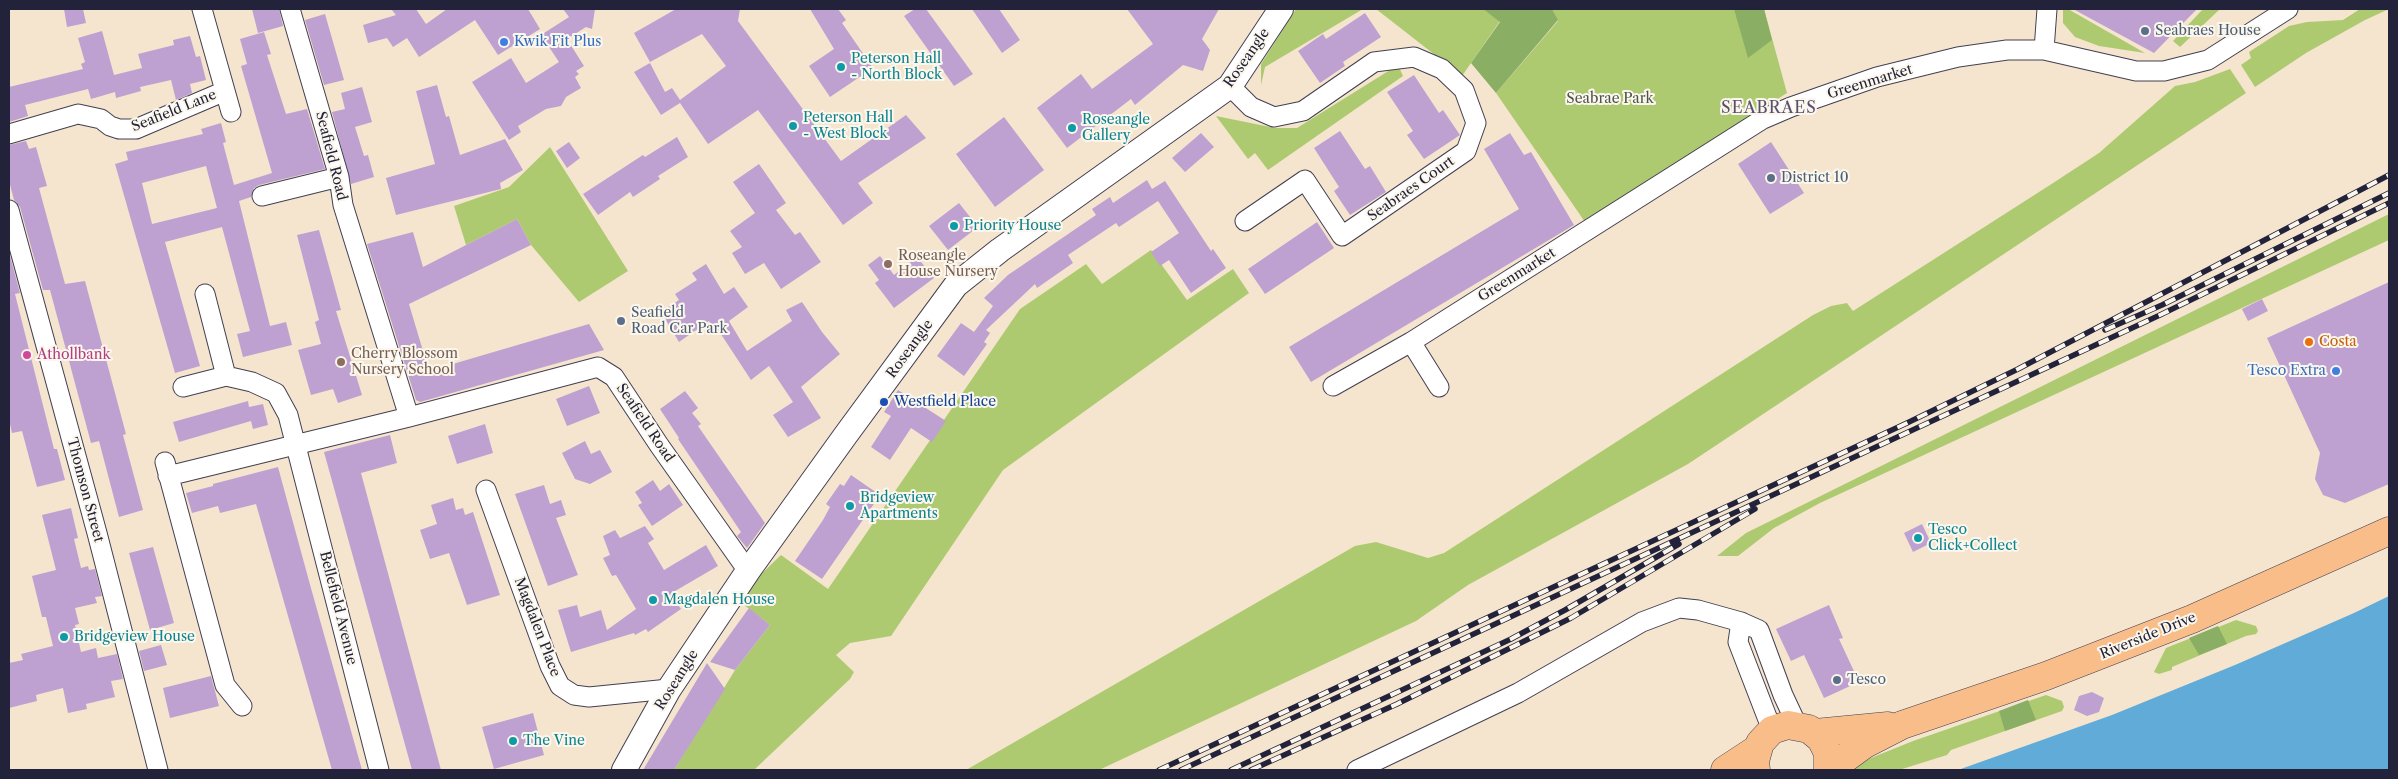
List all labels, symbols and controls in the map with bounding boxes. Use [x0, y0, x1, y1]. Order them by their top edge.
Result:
place label: Seabraes House [2155, 23, 2261, 39]
street label: Roseangle [1221, 25, 1273, 91]
marker: Seabraes House [2139, 25, 2151, 37]
place label: Kwik Fit Plus [514, 34, 601, 50]
marker: Kwik Fit Plus [498, 36, 510, 48]
place label: Peterson Hall - North Block [851, 51, 942, 84]
marker: Peterson Hall - North Block [835, 61, 847, 73]
street label: Greenmarket [1825, 61, 1915, 103]
street label: Seafield Lane [129, 86, 219, 136]
park label: Seabrae Park [1566, 91, 1654, 107]
district label: SEABRAES [1720, 98, 1818, 118]
street label: Seafield Road [312, 110, 350, 202]
place label: Peterson Hall - West Block [803, 110, 893, 142]
place label: Roseangle Gallery [1082, 112, 1150, 144]
marker: Peterson Hall - West Block [787, 120, 799, 132]
marker: Roseangle Gallery [1066, 122, 1078, 134]
street label: Seabraes Court [1364, 153, 1458, 225]
place label: District 10 [1781, 170, 1849, 186]
marker: District 10 [1765, 172, 1777, 184]
place label: Priority House [964, 218, 1061, 234]
marker: Priority House [948, 220, 960, 232]
street label: Greenmarket [1475, 245, 1559, 305]
place label: Roseangle House Nursery [898, 248, 998, 280]
marker: Roseangle House Nursery [882, 258, 894, 270]
place label: Seafield Road Car Park [631, 305, 728, 338]
marker: Seafield Road Car Park [615, 315, 627, 327]
street label: Roseangle [883, 316, 937, 382]
place label: Costa [2319, 334, 2357, 350]
marker: Costa [2303, 336, 2315, 348]
place label: Cherry Blossom Nursery School [351, 346, 458, 378]
place label: Athollbank [37, 347, 111, 363]
marker: Athollbank [21, 349, 33, 361]
marker: Cherry Blossom Nursery School [335, 356, 347, 368]
place label: Tesco Extra [2247, 363, 2326, 379]
marker: Tesco Extra [2330, 365, 2342, 377]
street label: Seafield Road [613, 380, 677, 466]
place label: Westfield Place [894, 394, 996, 410]
marker: Westfield Place [878, 396, 890, 408]
street label: Thomson Street [63, 436, 107, 544]
place label: Bridgeview Apartments [860, 490, 938, 522]
marker: Bridgeview Apartments [844, 500, 856, 512]
place label: Tesco Click+Collect [1928, 522, 2017, 554]
marker: Tesco Click+Collect [1912, 532, 1924, 544]
street label: Bellefield Avenue [316, 549, 360, 667]
street label: Magdalen Place [510, 575, 564, 679]
place label: Magdalen House [663, 592, 775, 608]
marker: Magdalen House [647, 594, 659, 606]
street label: Riverside Drive [2098, 609, 2198, 663]
place label: Bridgeview House [74, 629, 195, 645]
marker: Bridgeview House [58, 631, 70, 643]
street label: Roseangle [652, 647, 702, 713]
place label: Tesco [1847, 672, 1886, 688]
marker: Tesco [1831, 674, 1843, 686]
place label: The Vine [523, 733, 585, 749]
marker: The Vine [507, 735, 519, 747]

